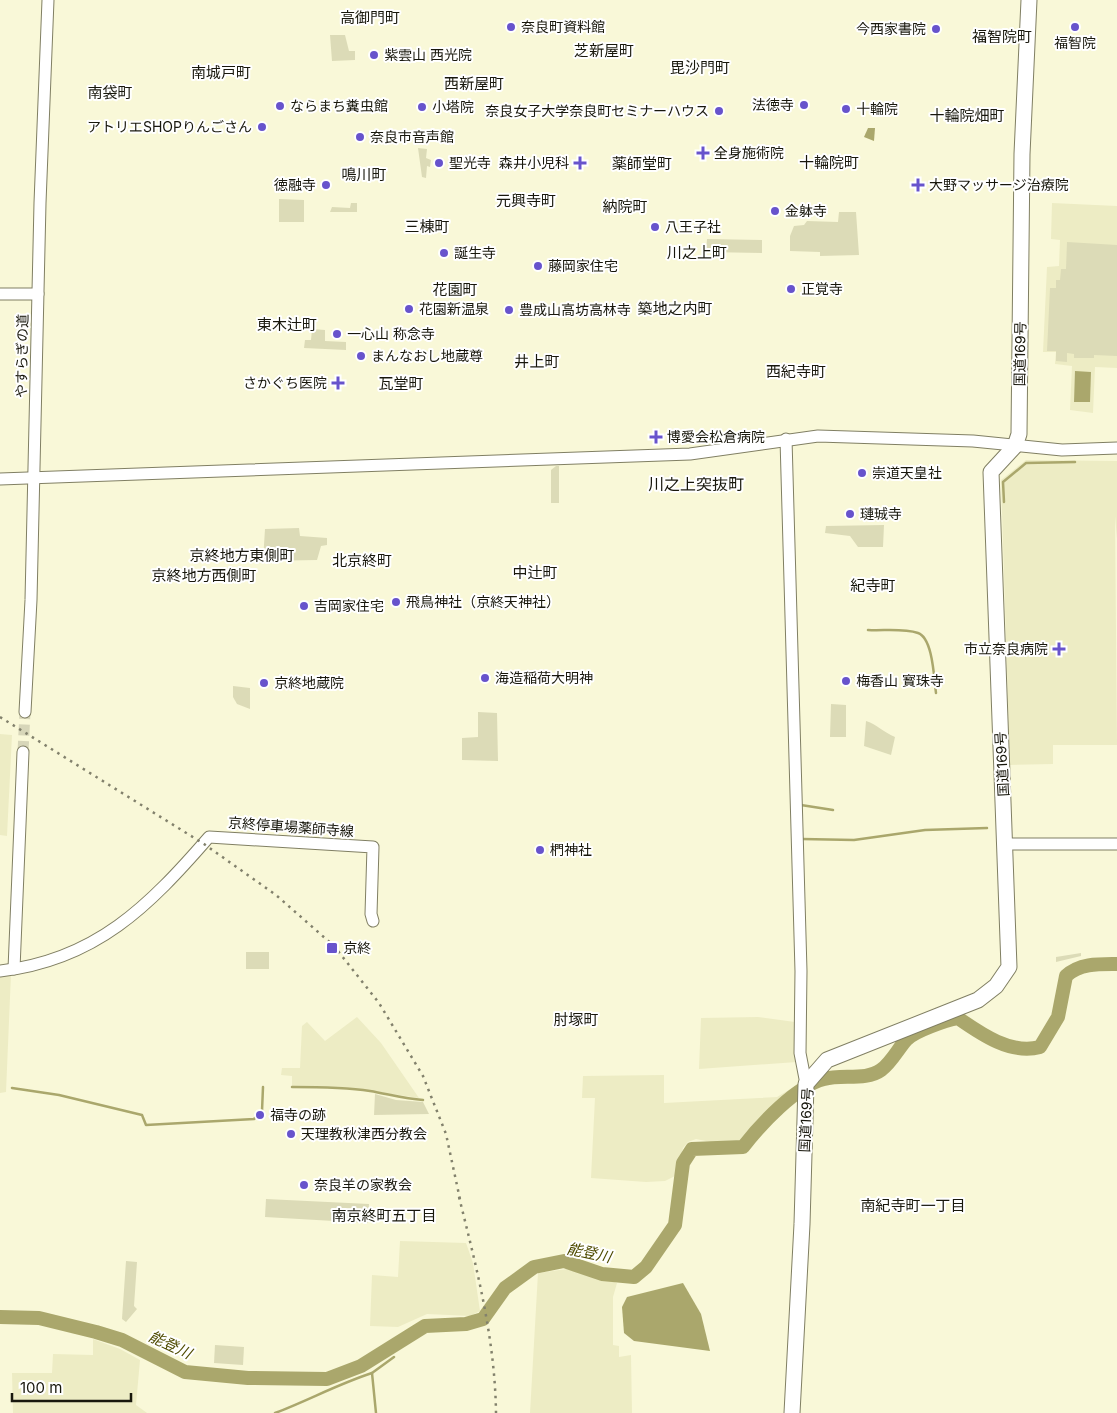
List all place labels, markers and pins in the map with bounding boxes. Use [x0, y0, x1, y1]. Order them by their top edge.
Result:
place label: 奈良町資料館 [521, 18, 605, 35]
place label: 今西家書院 [856, 20, 926, 37]
marker: 奈良町資料館 [505, 21, 517, 33]
marker: 福智院 [1069, 21, 1081, 33]
marker: 今西家書院 [930, 23, 942, 35]
place label: 福智院 [1054, 34, 1096, 51]
place label: 紫雲山 西光院 [384, 46, 472, 63]
marker: 紫雲山 西光院 [368, 49, 380, 61]
place label: 法徳寺 [752, 96, 794, 113]
place label: ならまち糞虫館 [290, 97, 388, 114]
place label: 小塔院 [432, 98, 474, 115]
marker: 法徳寺 [798, 99, 810, 111]
marker: ならまち糞虫館 [274, 100, 286, 112]
place label: 十輪院 [856, 100, 898, 117]
marker: 小塔院 [416, 101, 428, 113]
place label: 奈良女子大学奈良町セミナーハウス [485, 102, 709, 119]
marker: 十輪院 [840, 103, 852, 115]
marker: 奈良女子大学奈良町セミナーハウス [713, 105, 725, 117]
place label: アトリエSHOPりんごさん [87, 118, 252, 135]
marker: アトリエSHOPりんごさん [256, 121, 268, 133]
place label: 奈良市音声館 [370, 128, 454, 145]
marker: 奈良市音声館 [354, 131, 366, 143]
place label: 全身施術院 [714, 144, 784, 161]
marker: 全身施術院 [696, 146, 710, 160]
place label: 聖光寺 [449, 154, 491, 171]
place label: 森井小児科 [499, 154, 569, 171]
marker: 森井小児科 [573, 156, 587, 170]
marker: 聖光寺 [433, 157, 445, 169]
place label: 徳融寺 [274, 176, 316, 193]
place label: 大野マッサージ治療院 [929, 176, 1069, 193]
marker: 大野マッサージ治療院 [911, 178, 925, 192]
marker: 徳融寺 [320, 179, 332, 191]
place label: 金躰寺 [785, 202, 827, 219]
marker: 金躰寺 [769, 205, 781, 217]
place label: 八王子社 [665, 218, 721, 235]
marker: 八王子社 [649, 221, 661, 233]
place label: 誕生寺 [454, 244, 496, 261]
marker: 誕生寺 [438, 247, 450, 259]
place label: 藤岡家住宅 [548, 257, 618, 274]
marker: 藤岡家住宅 [532, 260, 544, 272]
place label: 正覚寺 [801, 280, 843, 297]
marker: 正覚寺 [785, 283, 797, 295]
place label: 花園新温泉 [419, 300, 489, 317]
place label: 豊成山高坊高林寺 [519, 301, 631, 318]
marker: 花園新温泉 [403, 303, 415, 315]
marker: 豊成山高坊高林寺 [503, 304, 515, 316]
place label: 一心山 称念寺 [347, 325, 435, 342]
marker: 一心山 称念寺 [331, 328, 343, 340]
place label: まんなおし地蔵尊 [371, 347, 483, 364]
marker: まんなおし地蔵尊 [355, 350, 367, 362]
place label: さかぐち医院 [243, 374, 327, 391]
marker: さかぐち医院 [331, 376, 345, 390]
place label: 博愛会松倉病院 [667, 428, 765, 445]
marker: 博愛会松倉病院 [649, 430, 663, 444]
place label: 崇道天皇社 [872, 464, 942, 481]
marker: 崇道天皇社 [856, 467, 868, 479]
place label: 璉珹寺 [860, 505, 902, 522]
marker: 璉珹寺 [844, 508, 856, 520]
place label: 飛鳥神社（京終天神社） [406, 593, 560, 610]
marker: 飛鳥神社（京終天神社） [390, 596, 402, 608]
place label: 吉岡家住宅 [314, 597, 384, 614]
marker: 吉岡家住宅 [298, 600, 310, 612]
place label: 市立奈良病院 [964, 640, 1048, 657]
marker: 市立奈良病院 [1052, 642, 1066, 656]
place label: 海造稲荷大明神 [495, 669, 593, 686]
marker: 海造稲荷大明神 [479, 672, 491, 684]
place label: 梅香山 寳珠寺 [856, 672, 944, 689]
place label: 京終地蔵院 [274, 674, 344, 691]
marker: 梅香山 寳珠寺 [840, 675, 852, 687]
marker: 京終地蔵院 [258, 677, 270, 689]
place label: 椚神社 [550, 841, 592, 858]
marker: 椚神社 [534, 844, 546, 856]
place label: 京終 [343, 939, 371, 956]
marker: 京終 [325, 941, 339, 955]
place label: 福寺の跡 [270, 1106, 326, 1123]
marker: 福寺の跡 [254, 1109, 266, 1121]
place label: 天理教秋津西分教会 [301, 1125, 427, 1142]
marker: 天理教秋津西分教会 [285, 1128, 297, 1140]
place label: 奈良羊の家教会 [314, 1176, 412, 1193]
marker: 奈良羊の家教会 [298, 1179, 310, 1191]

